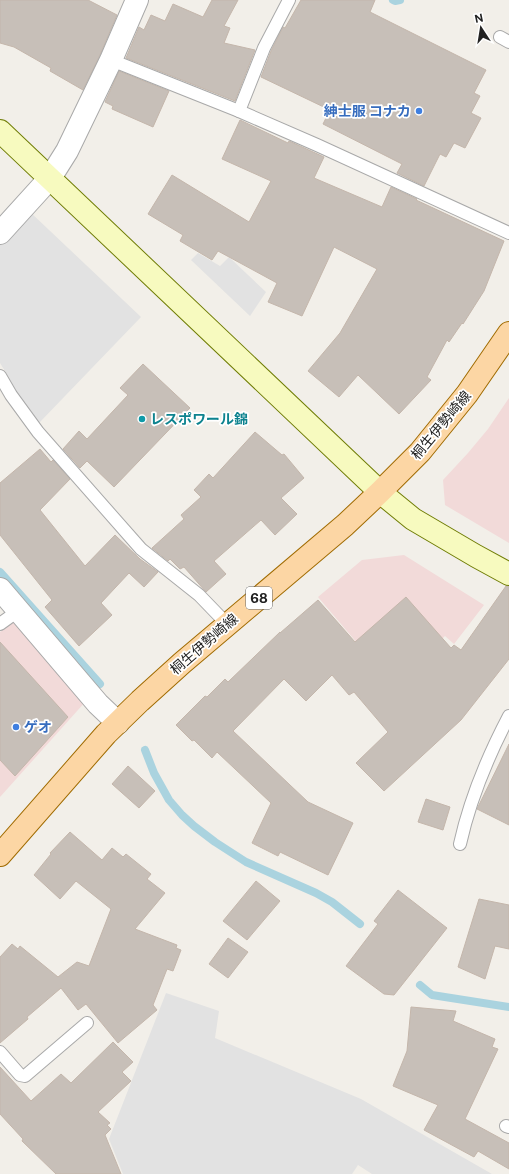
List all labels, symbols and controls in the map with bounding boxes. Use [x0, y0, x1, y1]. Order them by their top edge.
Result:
north arrow [461, 8, 501, 48]
text: N [473, 11, 484, 25]
place label: 紳士服 コナカ [324, 103, 411, 119]
marker: 紳士服 コナカ [414, 106, 424, 116]
street label: 桐生伊勢崎線 [408, 388, 474, 462]
place label: レスポワール錦 [150, 411, 248, 427]
marker: レスポワール錦 [137, 414, 147, 424]
road number: 68 [246, 587, 272, 609]
street label: 桐生伊勢崎線 [167, 610, 241, 678]
place label: ゲオ [24, 719, 52, 735]
marker: ゲオ [11, 722, 21, 732]

